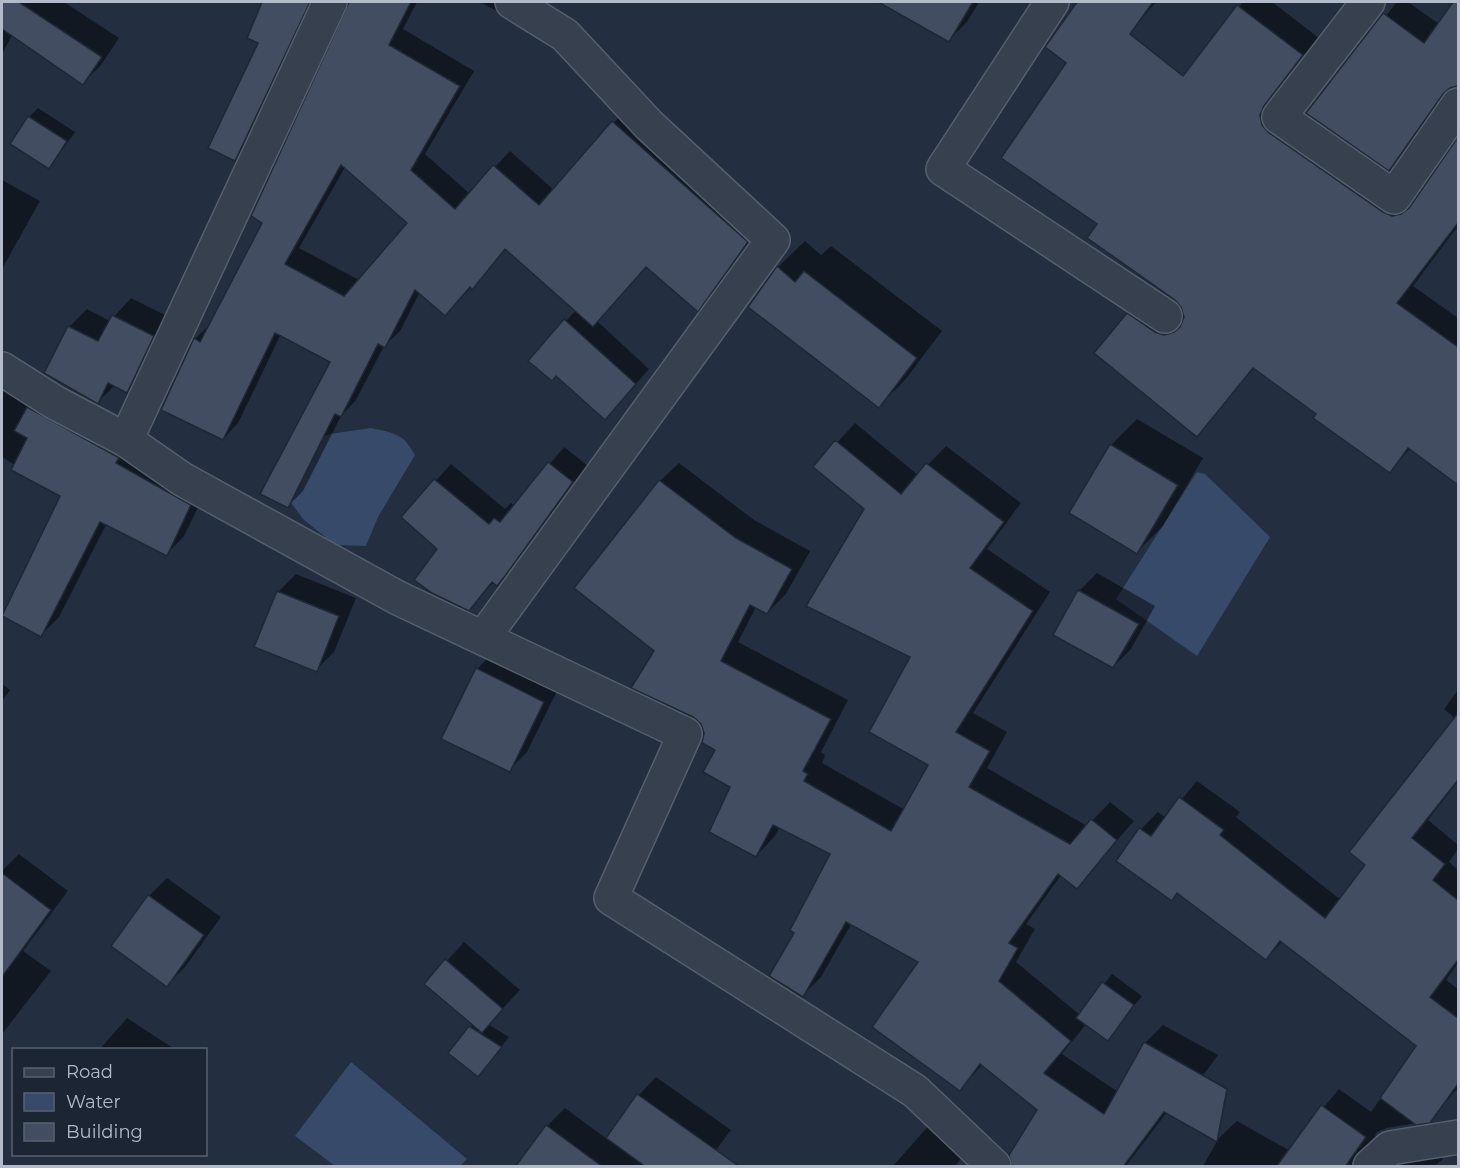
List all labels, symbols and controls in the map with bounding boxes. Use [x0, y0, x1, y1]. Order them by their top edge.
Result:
legend [12, 1048, 207, 1156]
text: Road [66, 1061, 113, 1083]
text: Water [66, 1091, 121, 1113]
text: Building [66, 1121, 143, 1143]

